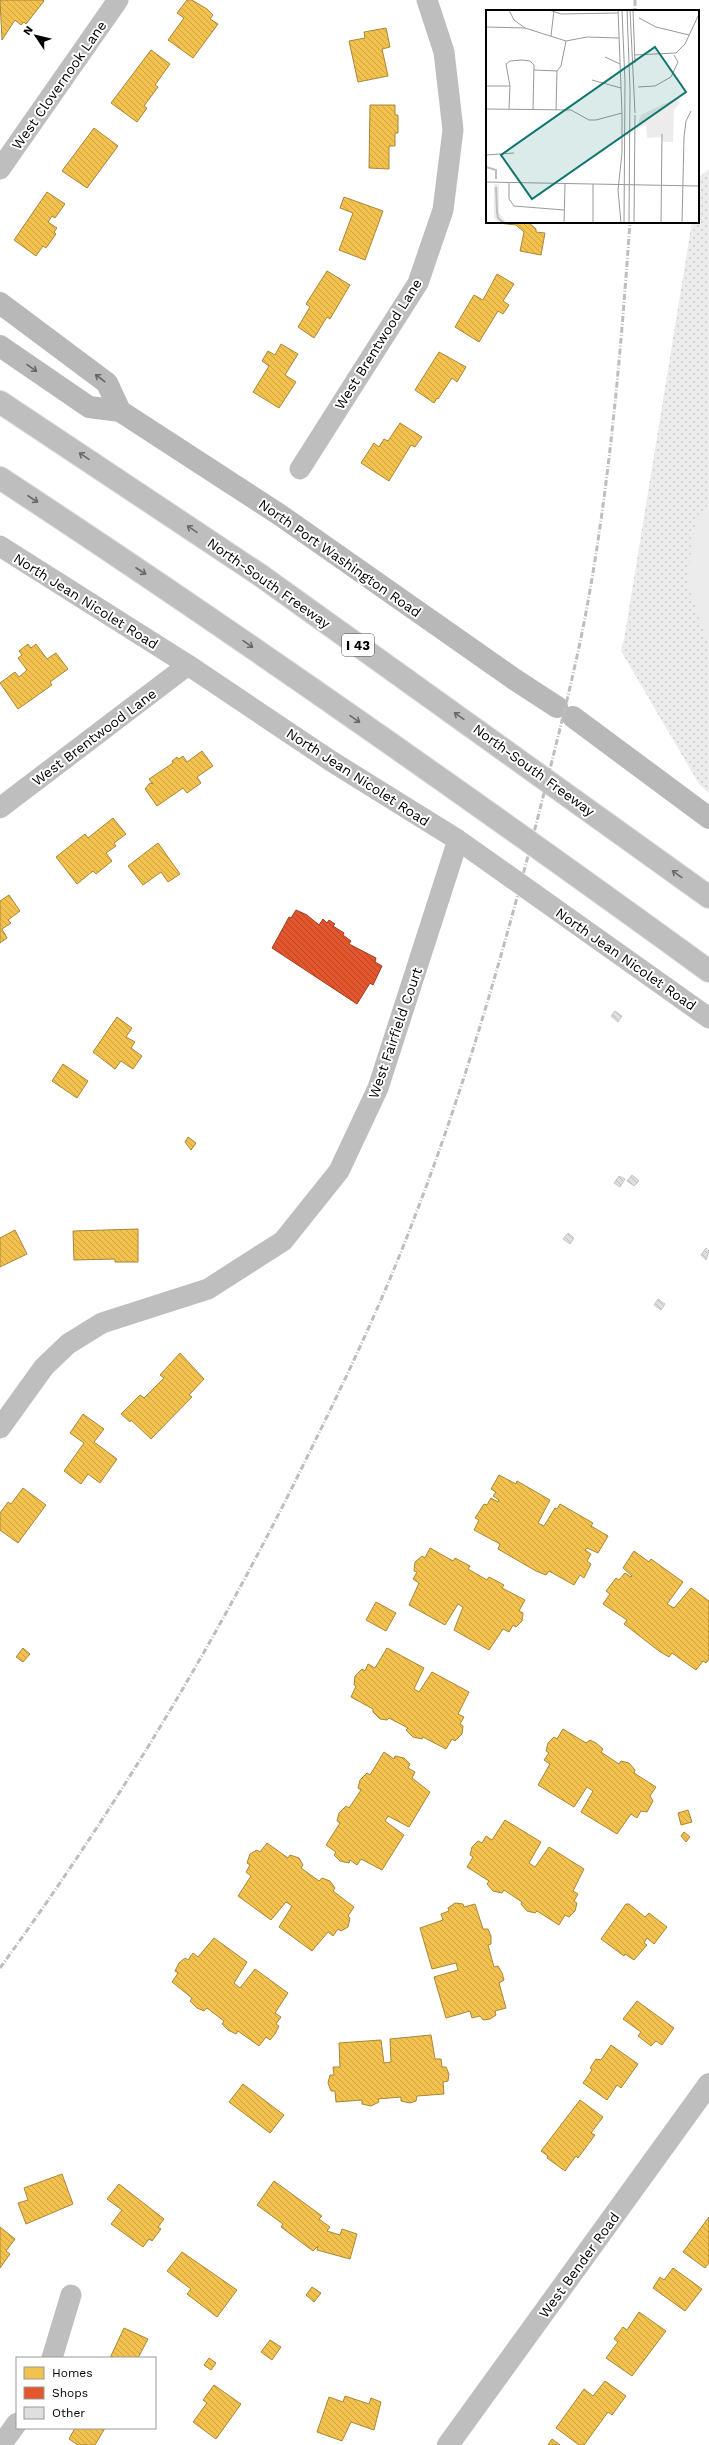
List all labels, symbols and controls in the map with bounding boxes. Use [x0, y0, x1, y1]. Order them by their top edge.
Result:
inset map [486, 10, 699, 223]
north arrow [16, 16, 56, 56]
street label: West Clovernook Lane [8, 18, 110, 152]
text: N [21, 23, 36, 38]
street label: West Brentwood Lane [331, 276, 425, 412]
one-way arrow [26, 364, 37, 372]
one-way arrow [95, 374, 106, 383]
one-way arrow [78, 452, 90, 460]
one-way arrow [27, 495, 38, 504]
street label: North Port Washington Road [256, 496, 424, 620]
one-way arrow [187, 525, 198, 533]
street label: North-South Freeway [205, 535, 334, 632]
street label: North Jean Nicolet Road [11, 550, 161, 652]
one-way arrow [136, 567, 147, 575]
road number: I 43 [342, 634, 374, 656]
one-way arrow [243, 640, 254, 648]
street label: West Brentwood Lane [29, 685, 159, 789]
one-way arrow [453, 712, 464, 720]
one-way arrow [349, 715, 360, 723]
street label: North-South Freeway [470, 721, 598, 820]
street label: North Jean Nicolet Road [283, 725, 433, 829]
one-way arrow [672, 870, 683, 878]
street label: North Jean Nicolet Road [553, 904, 699, 1014]
street label: West Fairfield Court [365, 965, 425, 1100]
street label: West Bender Road [535, 2209, 623, 2321]
legend [16, 2357, 156, 2429]
text: Homes [52, 2366, 93, 2380]
text: Shops [52, 2386, 88, 2400]
text: Other [52, 2406, 85, 2420]

